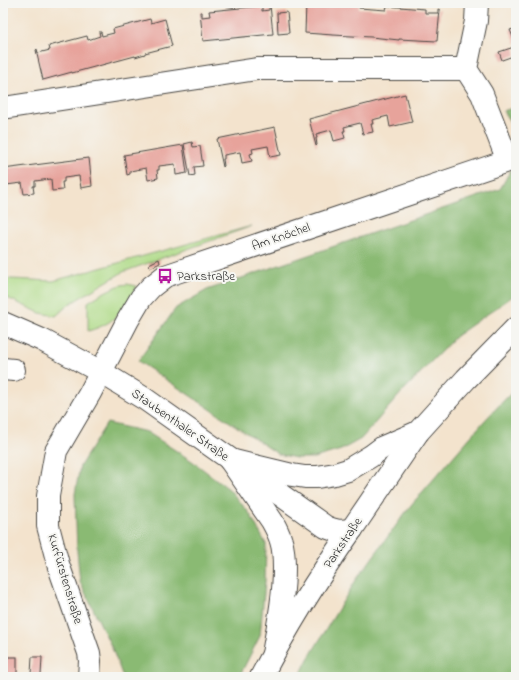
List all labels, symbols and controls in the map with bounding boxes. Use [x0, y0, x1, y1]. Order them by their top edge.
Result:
street label: Am Knöchel [249, 218, 313, 256]
bus stop icon: Parkstraße [156, 267, 174, 285]
place label: Parkstraße [177, 267, 235, 286]
street label: Staubenthaler Straße [127, 384, 233, 466]
street label: Parkstraße [319, 513, 367, 572]
street label: Kurfürstenstraße [42, 532, 88, 626]

